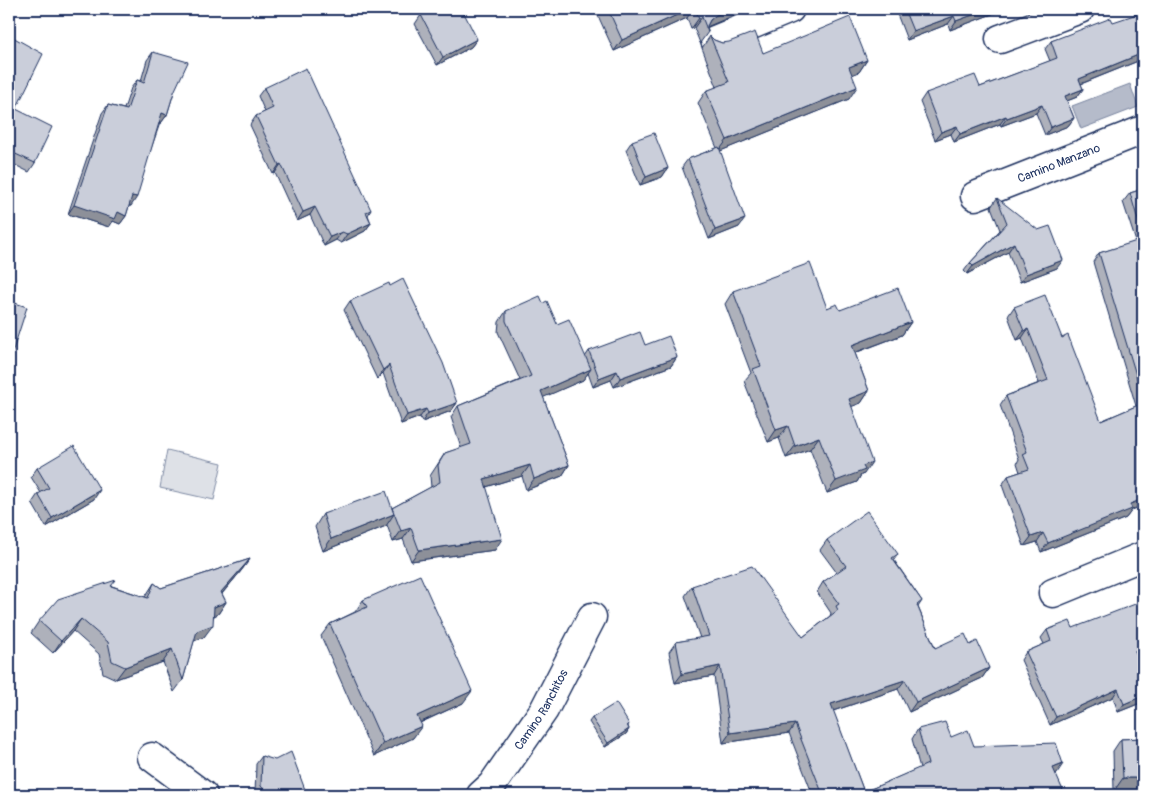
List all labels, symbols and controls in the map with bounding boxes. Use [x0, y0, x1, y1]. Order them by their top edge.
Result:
street label: Camino Manzano [1016, 140, 1103, 187]
street label: Camino Ranchitos [512, 667, 572, 753]

